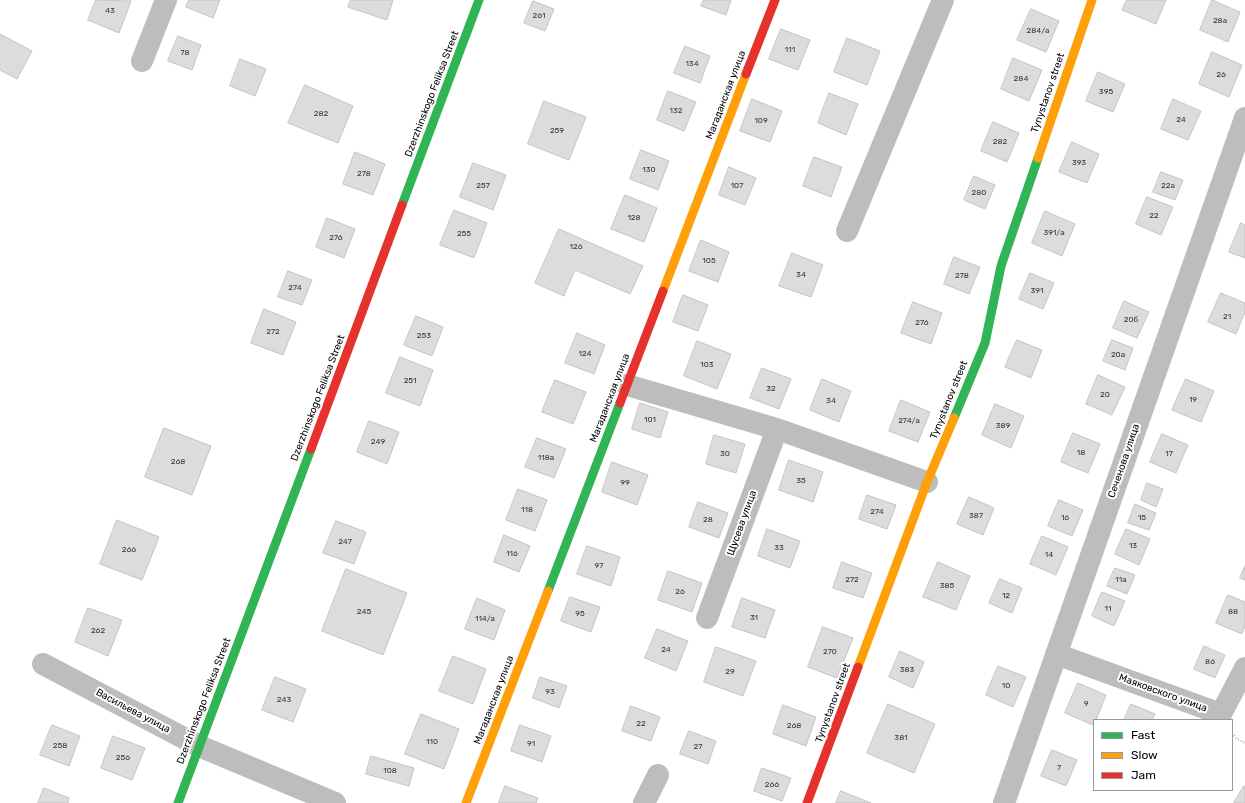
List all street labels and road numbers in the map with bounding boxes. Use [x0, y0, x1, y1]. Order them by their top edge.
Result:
street label: Dzerzhinskogo Feliksa Street [402, 29, 462, 159]
street label: Магаданская улица [704, 49, 748, 141]
street label: Tynystanov street [1029, 51, 1067, 135]
street label: Dzerzhinskogo Feliksa Street [288, 333, 348, 463]
street label: Магаданская улица [588, 352, 632, 444]
street label: Tynystanov street [928, 359, 970, 441]
street label: Сеченова улица [1106, 422, 1142, 500]
street label: Щусева улица [725, 489, 759, 557]
street label: Dzerzhinskogo Feliksa Street [174, 636, 234, 766]
street label: Магаданская улица [472, 654, 516, 746]
street label: Tynystanov street [813, 662, 853, 744]
street label: Маяковского улица [1117, 671, 1209, 715]
street label: Васильева улица [94, 686, 172, 736]

